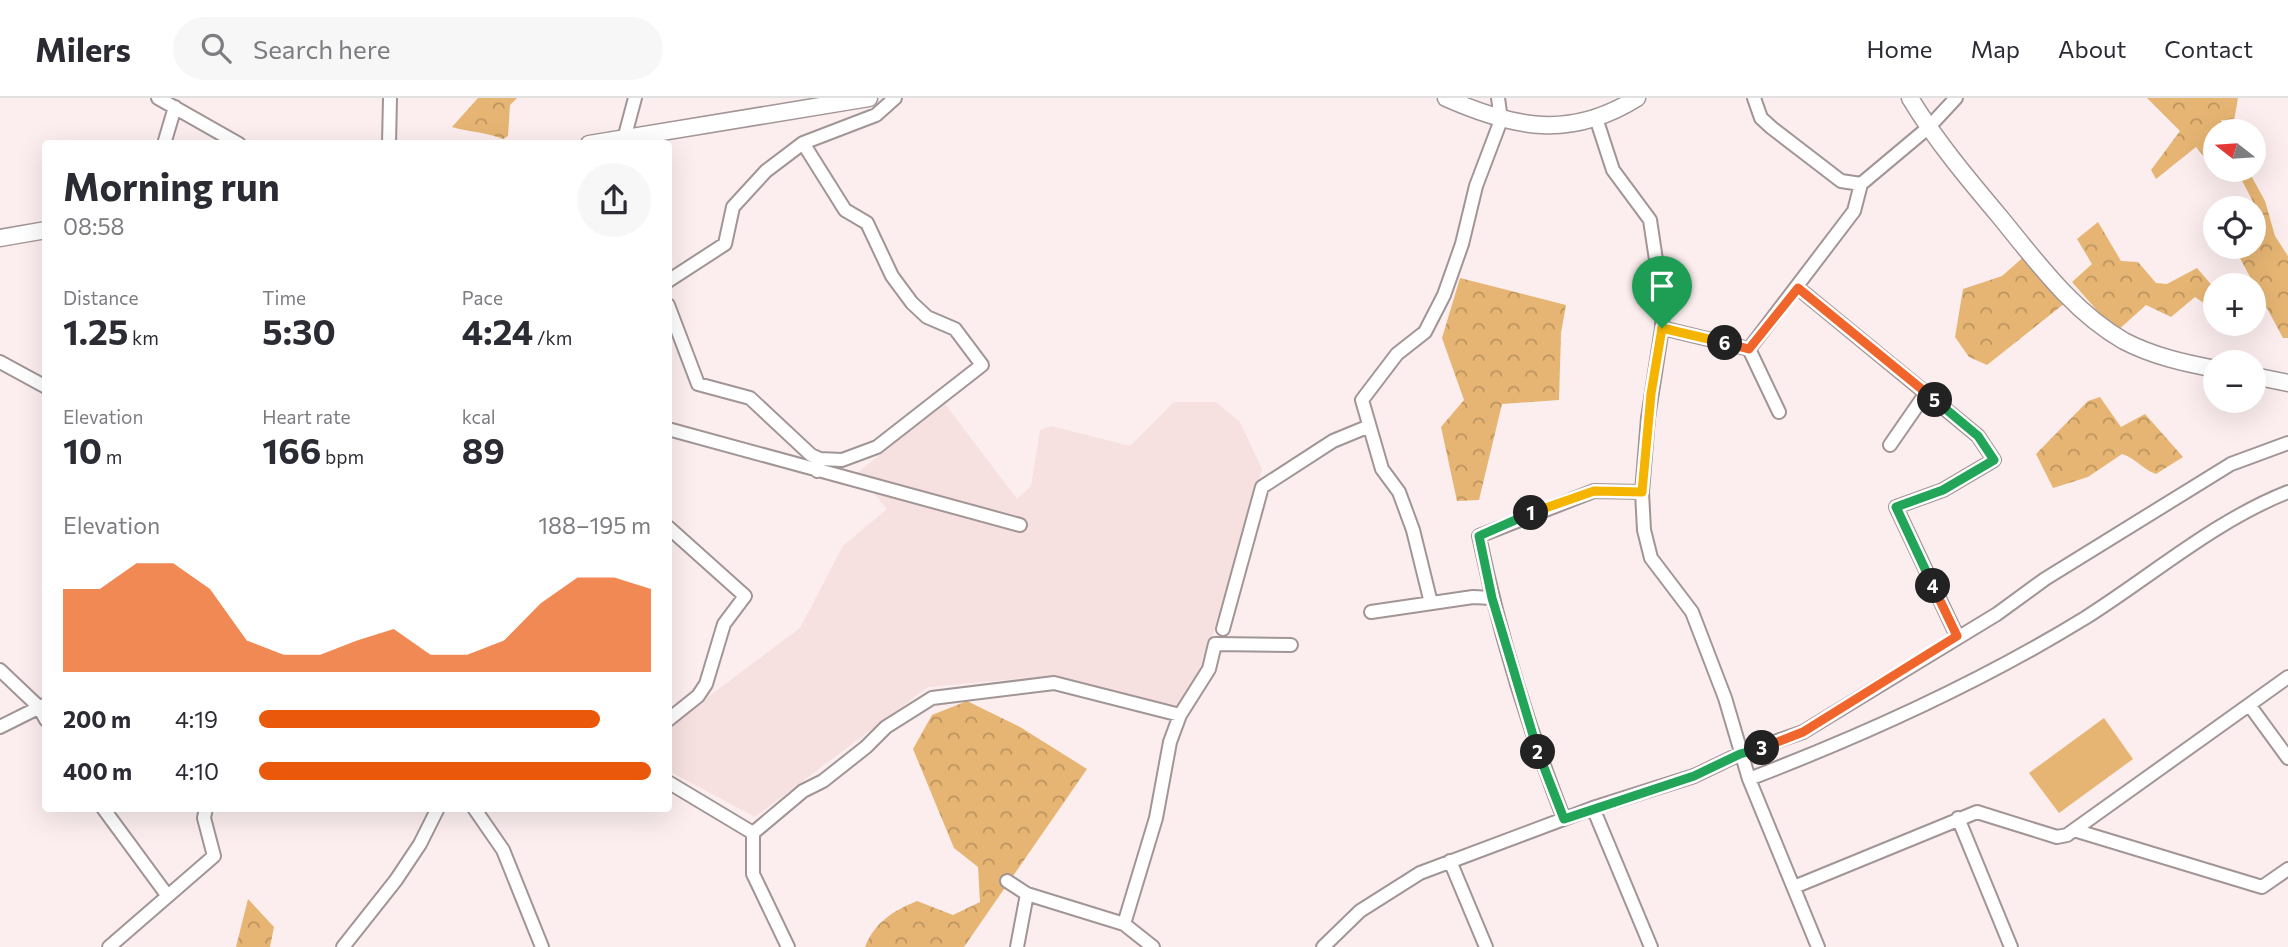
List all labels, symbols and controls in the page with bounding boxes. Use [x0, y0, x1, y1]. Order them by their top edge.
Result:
search box [173, 17, 663, 80]
text: Milers [35, 28, 131, 69]
icon: search [197, 29, 235, 67]
text: Search here [253, 33, 390, 64]
text: Home [1867, 34, 1933, 63]
text: Map [1971, 34, 2020, 63]
text: About [2058, 34, 2126, 63]
text: Contact [2164, 34, 2253, 63]
north arrow [2203, 119, 2266, 182]
map controls [2203, 119, 2266, 413]
text: Morning run [63, 162, 280, 209]
button: share [577, 163, 651, 237]
button: locate [2203, 196, 2266, 259]
text: 08:58 [63, 212, 125, 240]
pin [1632, 256, 1692, 328]
icon: arrive [1643, 267, 1681, 305]
button: + [2203, 273, 2266, 336]
text: Distance [63, 286, 139, 309]
text: Time [262, 286, 306, 309]
text: Pace [462, 286, 503, 309]
text: 1.25 [63, 309, 128, 352]
text: 5:30 [262, 309, 336, 352]
text: 4:24 [462, 309, 533, 352]
text: km [128, 326, 159, 349]
text: /km [533, 326, 572, 349]
pin: 6 [1708, 326, 1742, 360]
text: 6 [1719, 331, 1730, 354]
button: − [2203, 350, 2266, 413]
pin: 5 [1918, 382, 1952, 418]
text: 5 [1929, 388, 1940, 411]
text: Elevation [63, 405, 143, 428]
text: Heart rate [262, 405, 351, 428]
text: kcal [462, 405, 496, 428]
text: 10 [63, 428, 102, 471]
text: 166 [262, 428, 321, 471]
text: 89 [462, 428, 505, 471]
text: m [102, 445, 122, 468]
text: bpm [321, 445, 364, 468]
pin: 1 [1514, 496, 1548, 530]
text: 1 [1526, 501, 1535, 524]
text: Elevation [63, 511, 160, 539]
text: 188–195 m [538, 511, 651, 539]
pin: 4 [1916, 568, 1951, 603]
text: 4 [1927, 574, 1938, 597]
text: 200 m [63, 705, 131, 733]
text: 4:19 [175, 705, 218, 733]
pin: 3 [1744, 730, 1780, 766]
pin: 2 [1520, 734, 1556, 770]
text: 3 [1756, 736, 1767, 759]
text: 2 [1532, 740, 1543, 763]
text: 400 m [63, 757, 132, 785]
text: 4:10 [175, 757, 219, 785]

